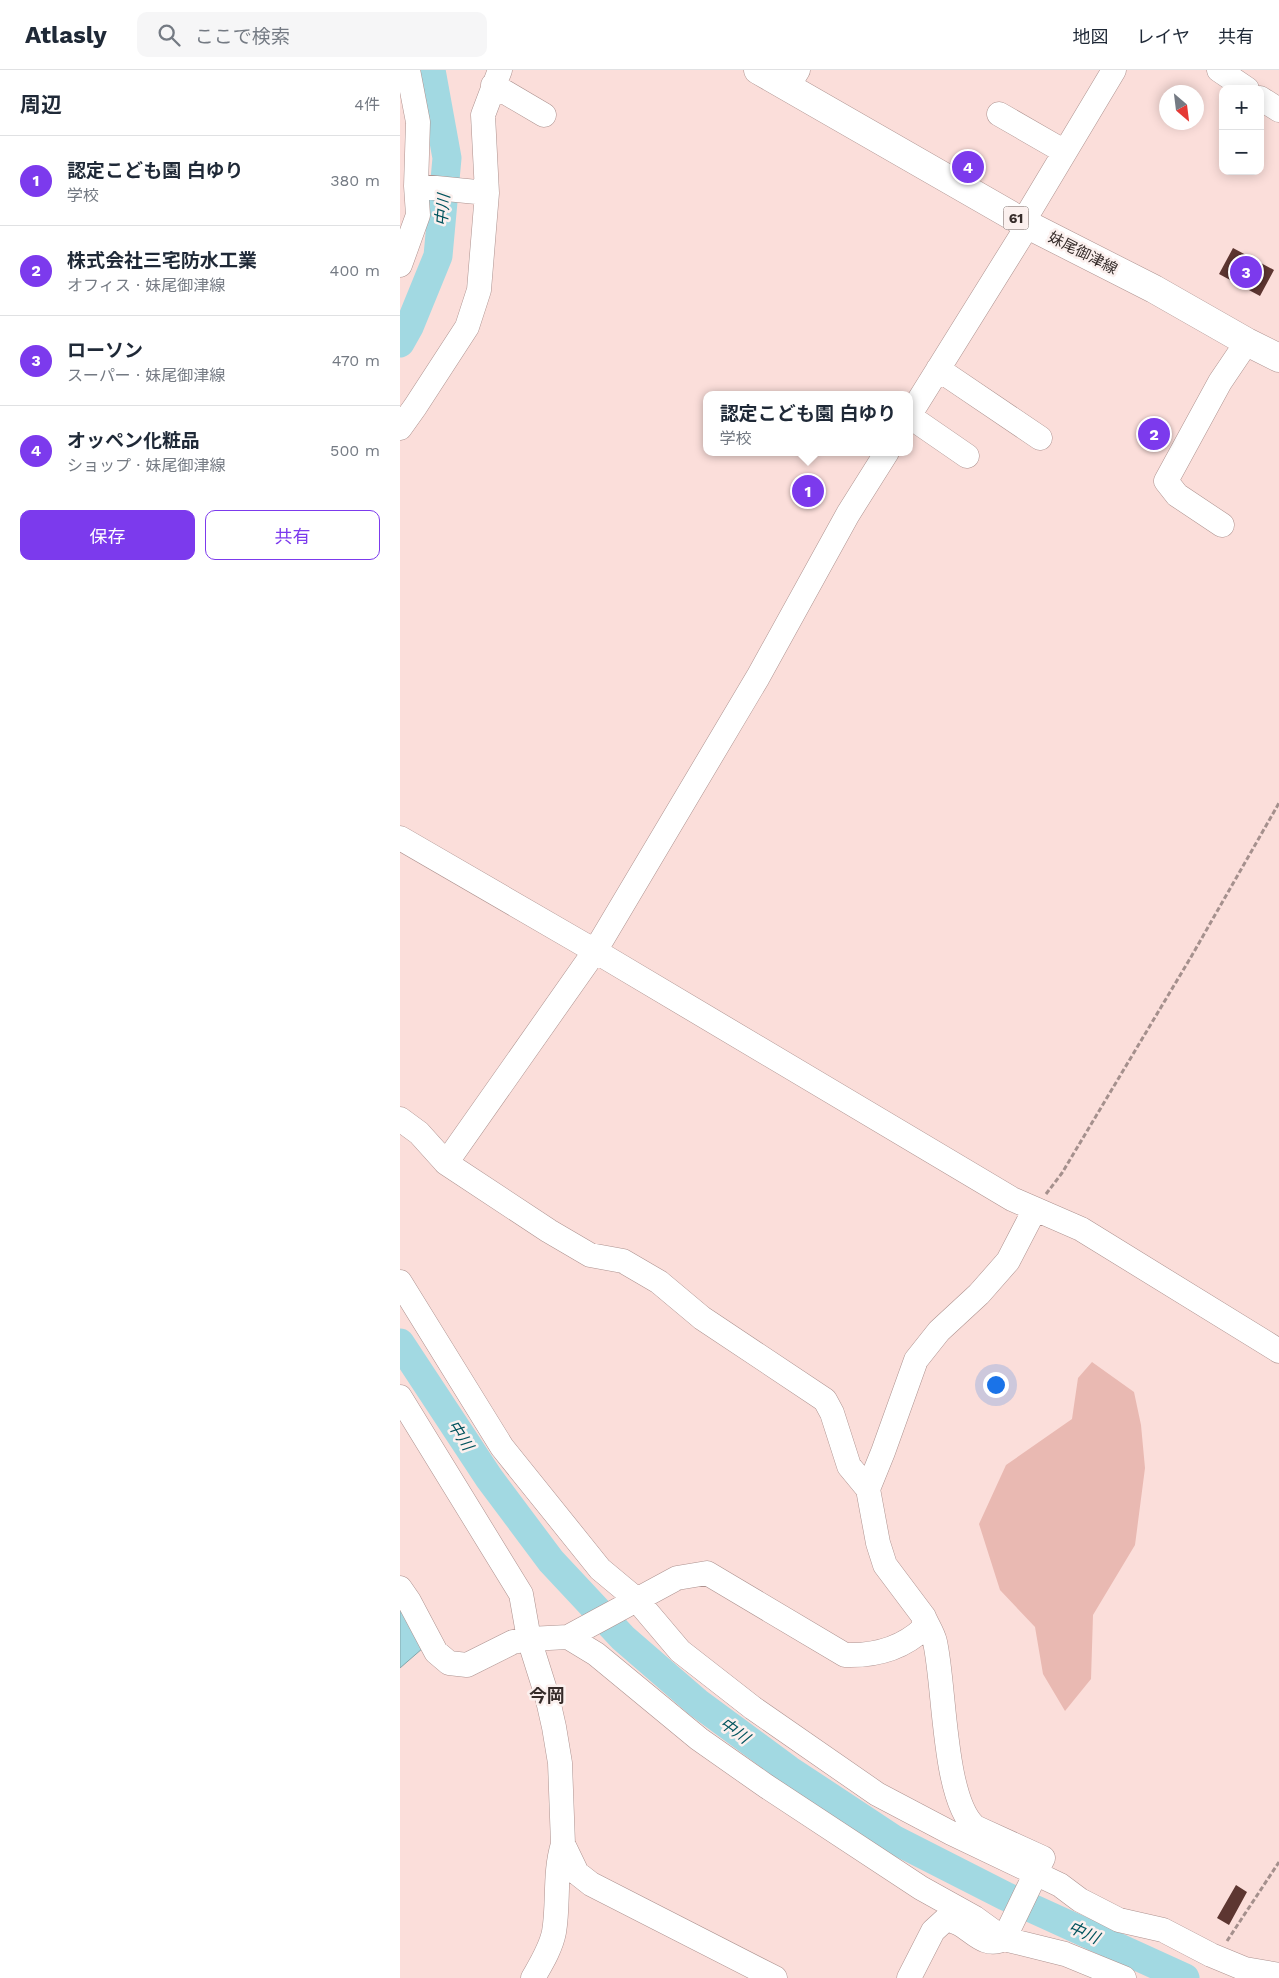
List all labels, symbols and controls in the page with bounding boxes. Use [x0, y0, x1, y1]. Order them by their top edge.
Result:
search box [137, 12, 487, 57]
text: Atlasly [25, 21, 107, 49]
icon: search [155, 21, 183, 49]
text: ここで検索 [195, 25, 290, 48]
text: 地図 [1073, 26, 1109, 47]
text: レイヤ [1137, 26, 1190, 47]
text: 共有 [1218, 26, 1254, 47]
north arrow [1159, 85, 1204, 130]
map controls [1219, 85, 1264, 175]
button: + [1219, 85, 1264, 130]
text: 周辺 [20, 92, 62, 117]
text: 4件 [354, 95, 380, 114]
button: − [1219, 130, 1264, 175]
pin: 4 [952, 148, 984, 186]
text: 認定こども園 白ゆり [67, 159, 243, 182]
text: 1 [33, 171, 39, 190]
text: 380 m [330, 171, 380, 190]
text: 学校 [67, 186, 99, 205]
water label: 中川 [432, 191, 454, 227]
road number: 61 [1004, 206, 1028, 230]
street label: 妹尾御津線 [1045, 228, 1121, 278]
text: 株式会社三宅防水工業 [67, 249, 257, 272]
pin: 3 [1230, 253, 1262, 291]
text: 2 [31, 261, 41, 280]
text: 400 m [330, 261, 380, 280]
text: オフィス · 妹尾御津線 [67, 276, 225, 295]
text: ローソン [67, 339, 143, 362]
text: 3 [31, 351, 41, 370]
text: 470 m [332, 351, 380, 370]
text: スーパー · 妹尾御津線 [67, 366, 225, 385]
popup [703, 391, 913, 456]
text: 認定こども園 白ゆり [720, 402, 896, 425]
pin: 2 [1138, 415, 1170, 453]
text: オッペン化粧品 [67, 429, 200, 452]
text: 学校 [720, 429, 752, 448]
text: 4 [31, 441, 41, 460]
text: 500 m [330, 441, 380, 460]
text: ショップ · 妹尾御津線 [67, 456, 226, 475]
pin: 1 [792, 472, 824, 510]
button: 保存 [20, 510, 195, 560]
button: 共有 [205, 510, 380, 560]
your location [983, 1372, 1009, 1398]
water label: 中川 [444, 1417, 478, 1456]
district label: 今岡 [529, 1685, 565, 1706]
water label: 中川 [716, 1713, 755, 1749]
water label: 中川 [1065, 1917, 1104, 1948]

